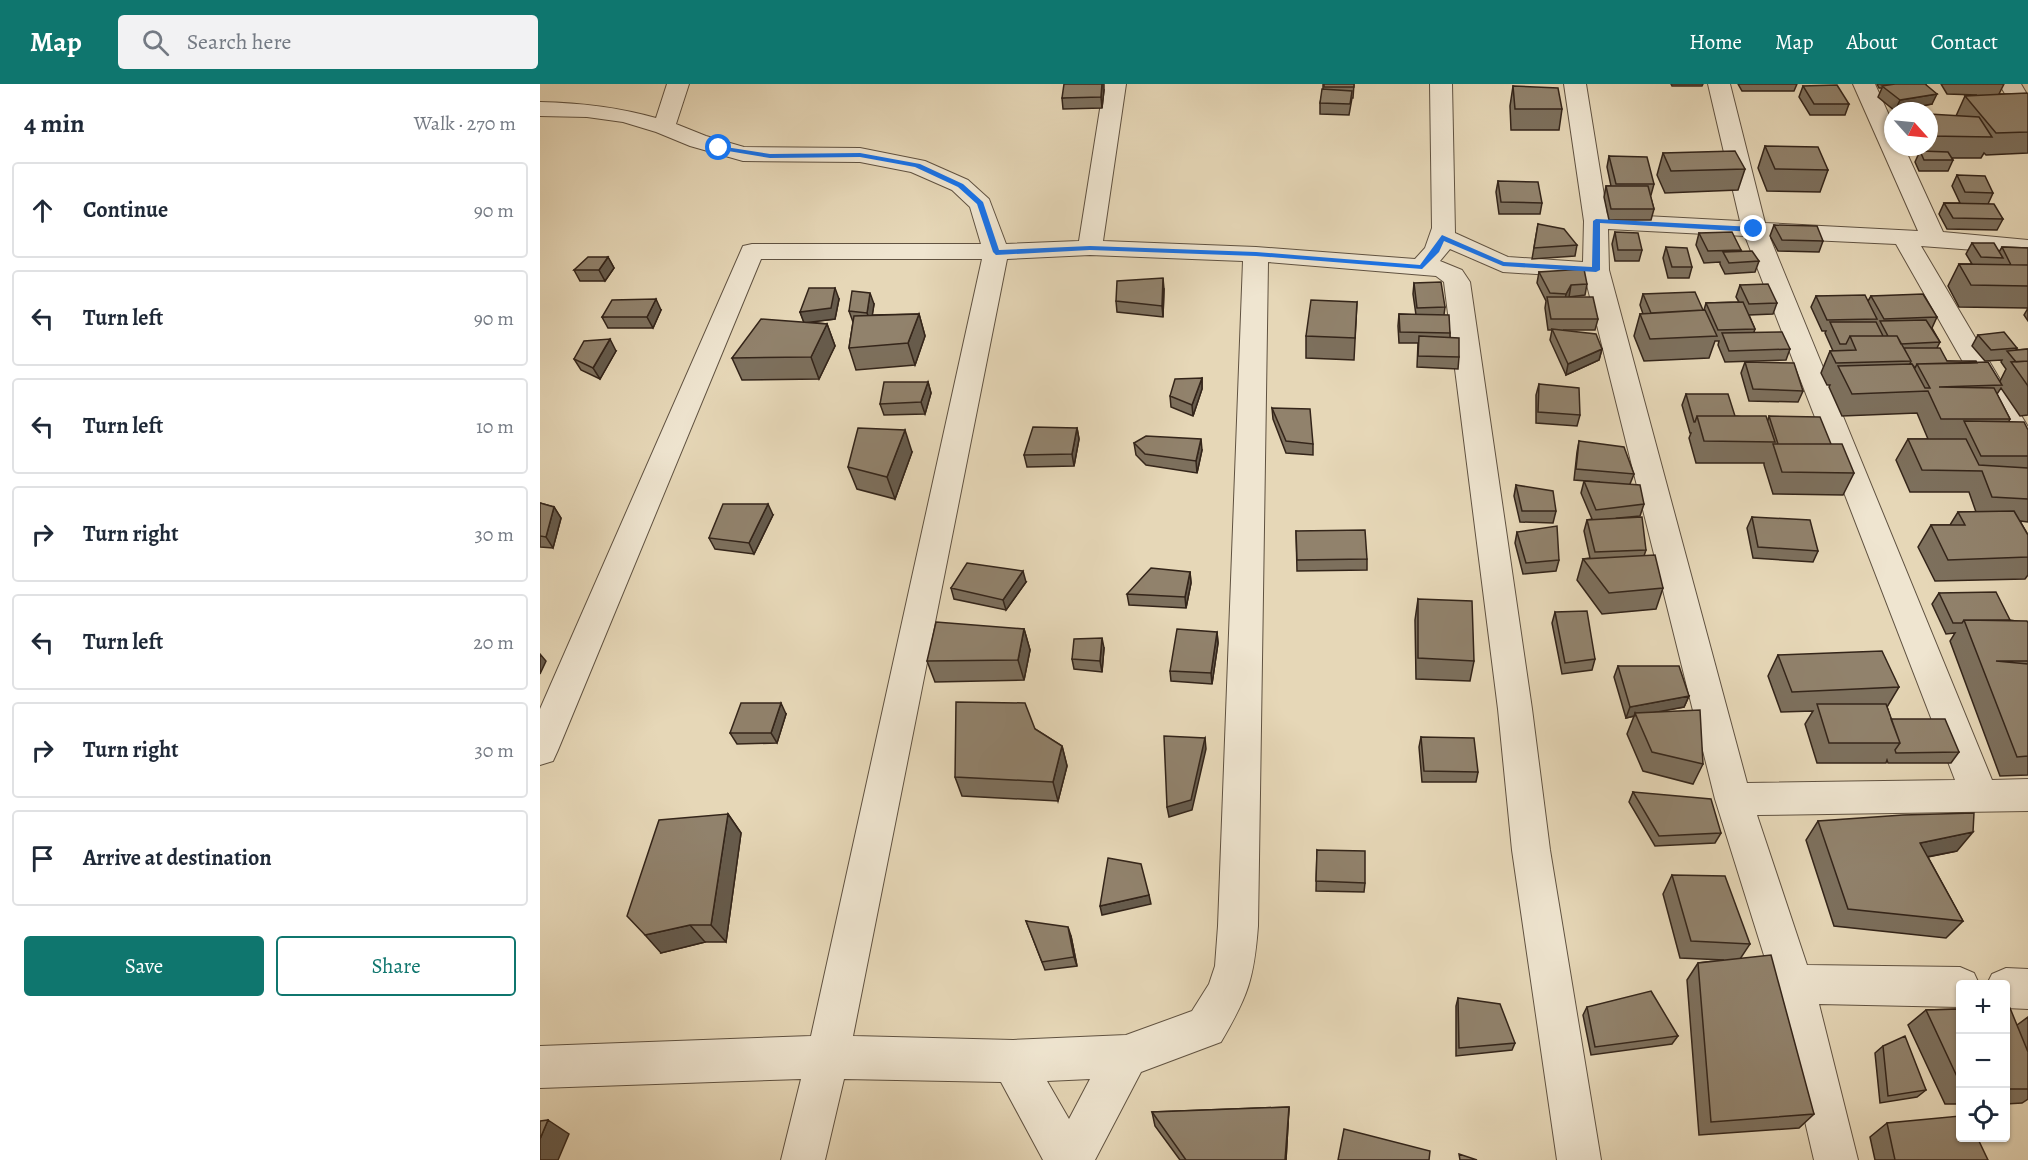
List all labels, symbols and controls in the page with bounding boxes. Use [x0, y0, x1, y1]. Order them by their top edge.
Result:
search box [118, 15, 538, 69]
text: Map [30, 23, 82, 61]
icon: search [139, 26, 172, 59]
text: Search here [187, 27, 291, 57]
text: Home [1689, 28, 1742, 56]
text: Map [1775, 28, 1813, 56]
text: About [1846, 28, 1898, 56]
text: Contact [1931, 28, 1998, 56]
north arrow [1884, 102, 1938, 156]
text: 4 min [24, 106, 85, 141]
text: Walk · 270 m [414, 110, 516, 137]
route start [705, 134, 731, 160]
icon: ahead [26, 194, 59, 227]
text: Continue [83, 195, 168, 225]
text: 90 m [474, 197, 514, 224]
route end [1740, 215, 1766, 241]
icon: left [26, 302, 59, 335]
text: Turn left [83, 303, 163, 333]
text: 90 m [474, 305, 514, 332]
icon: left [26, 410, 59, 443]
text: Turn left [83, 411, 163, 441]
text: 10 m [476, 413, 514, 440]
icon: right [26, 518, 59, 551]
text: Turn right [83, 519, 179, 549]
text: 30 m [474, 521, 514, 548]
icon: left [26, 626, 59, 659]
text: Turn left [83, 627, 163, 657]
text: 20 m [473, 629, 514, 656]
icon: right [26, 734, 59, 767]
text: Turn right [83, 735, 179, 765]
text: 30 m [474, 737, 514, 764]
icon: arrive [26, 842, 59, 875]
text: Arrive at destination [83, 843, 272, 873]
button: Save [24, 936, 264, 996]
button: Share [276, 936, 516, 996]
map controls [1956, 980, 2010, 1142]
button: + [1956, 980, 2010, 1034]
button: − [1956, 1034, 2010, 1088]
button: locate [1956, 1088, 2010, 1142]

